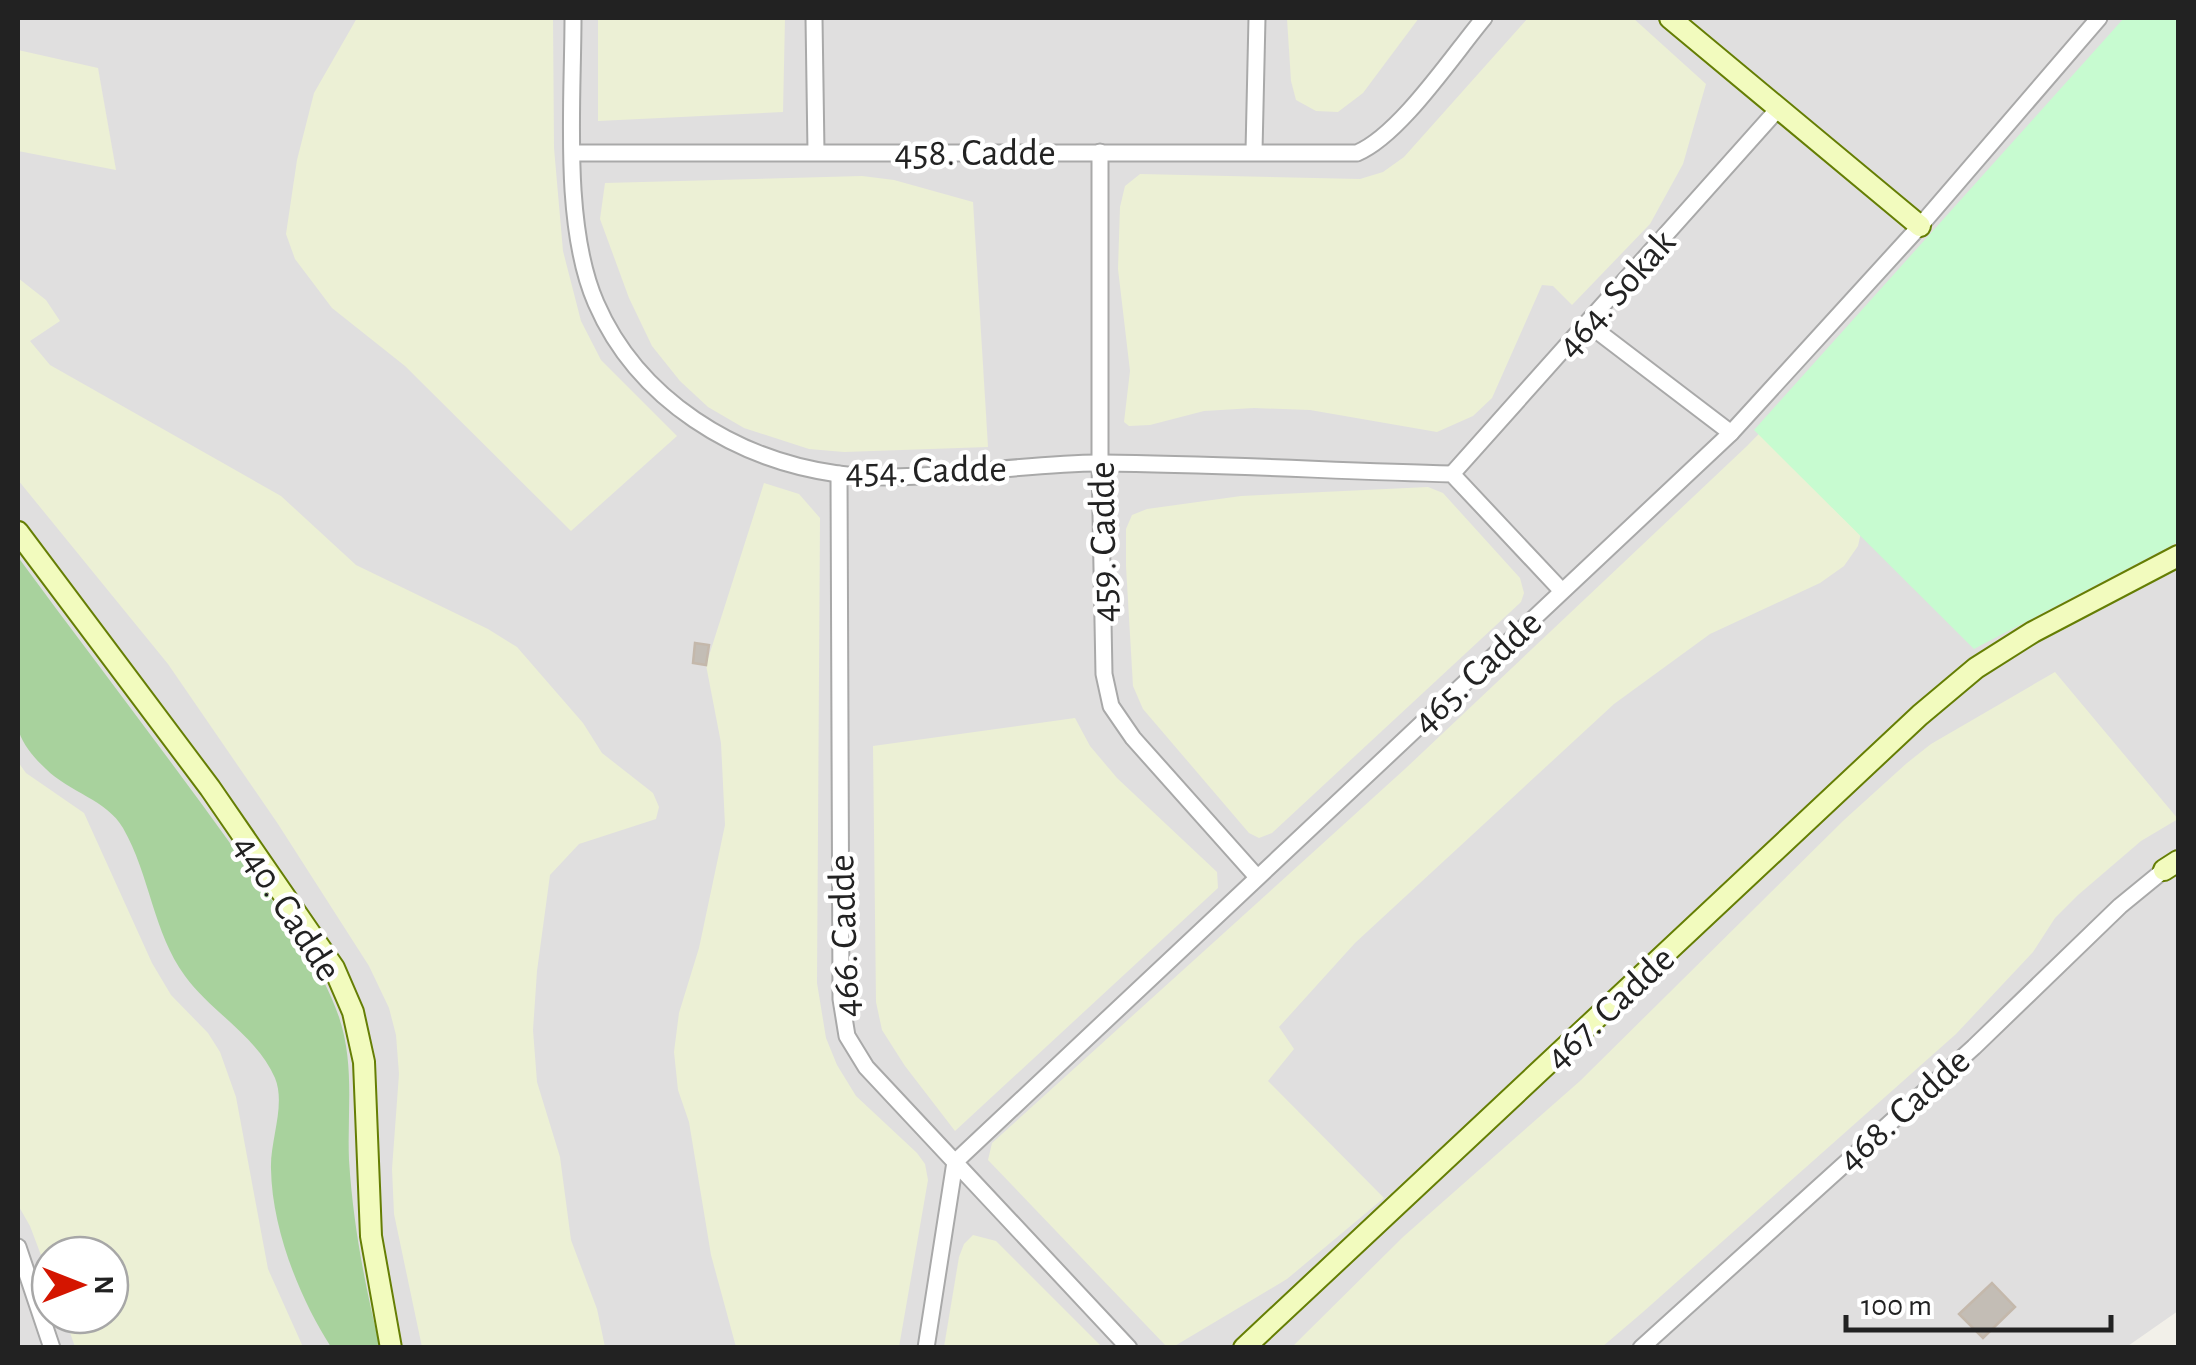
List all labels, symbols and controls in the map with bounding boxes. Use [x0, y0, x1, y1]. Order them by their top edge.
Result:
street label: 458. Cadde [894, 135, 1056, 173]
street label: 464. Sokak [1550, 223, 1683, 365]
street label: 454. Cadde [845, 451, 1007, 491]
street label: 459. Cadde [1084, 461, 1124, 623]
street label: 465. Cadde [1405, 604, 1549, 741]
street label: 440. Cadde [225, 828, 347, 988]
street label: 466. Cadde [823, 854, 867, 1018]
street label: 467. Cadde [1538, 940, 1682, 1077]
street label: 468. Cadde [1831, 1042, 1978, 1179]
north arrow [30, 1235, 130, 1335]
scale bar [1846, 1270, 2111, 1332]
text: N [89, 1275, 117, 1295]
text: 100 m [1861, 1291, 1932, 1321]

